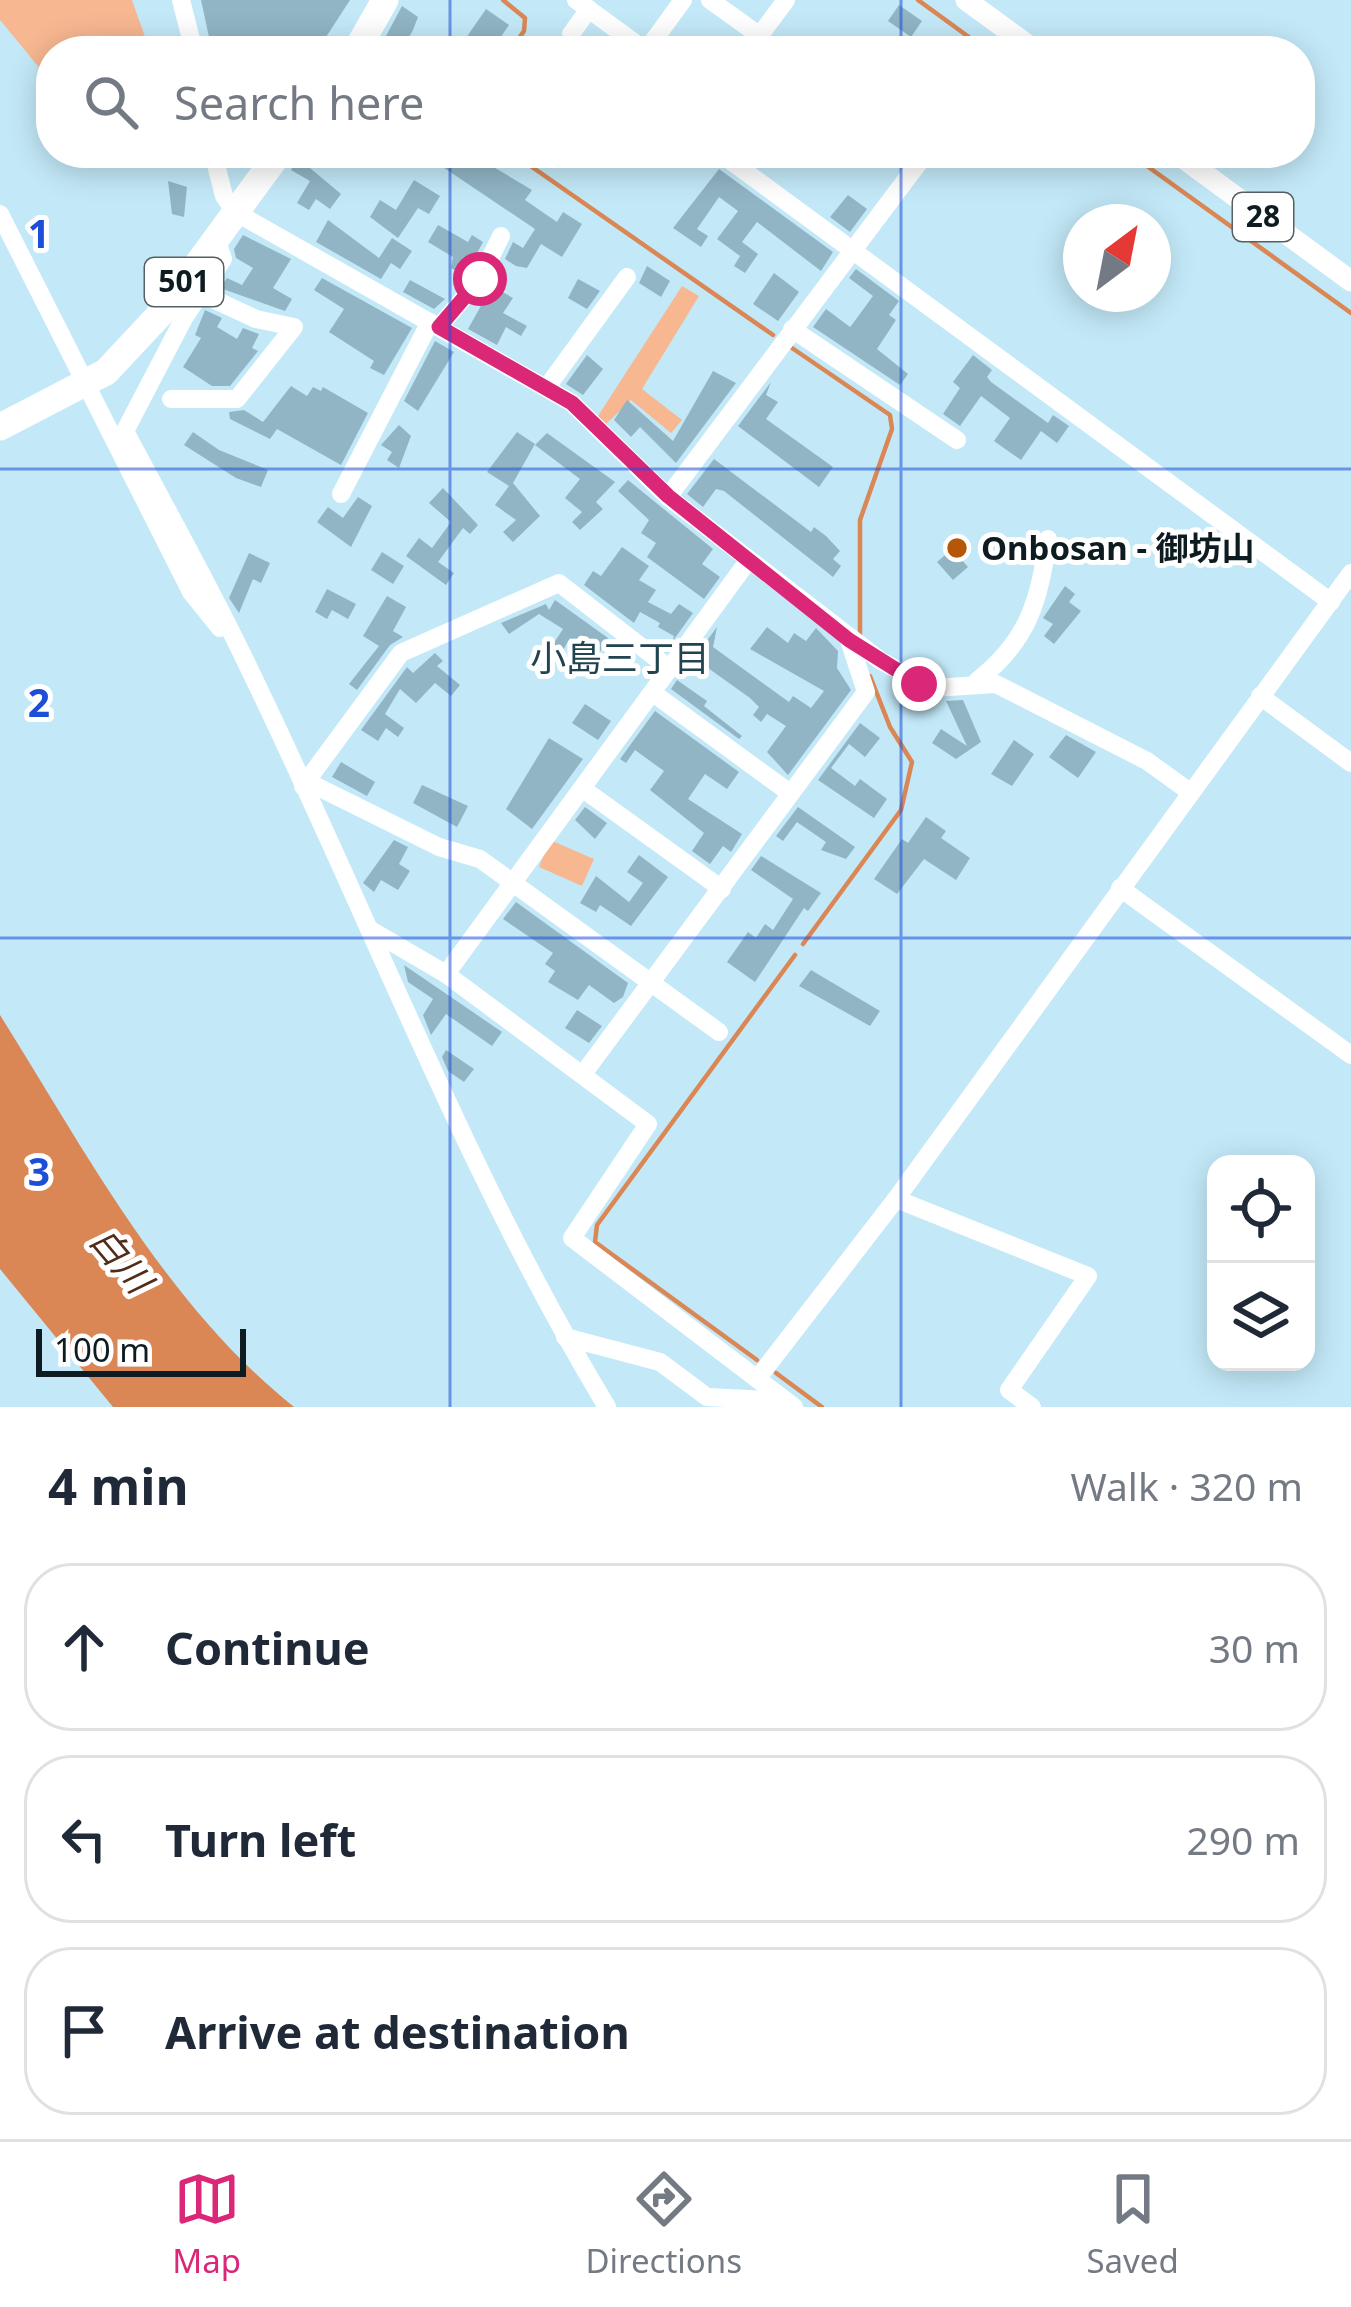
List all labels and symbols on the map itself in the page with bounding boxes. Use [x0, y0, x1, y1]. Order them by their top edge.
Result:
road number: 28 [1233, 193, 1293, 241]
north arrow [1063, 204, 1171, 312]
text: 1 [28, 206, 50, 259]
route start [453, 252, 507, 306]
road number: 501 [145, 258, 223, 306]
place label: Onbosan - 御坊山 [981, 525, 1255, 570]
marker: Onbosan - 御坊山 [944, 535, 970, 561]
district label: 小島三丁目 [530, 633, 710, 682]
route end [892, 657, 946, 711]
text: 2 [28, 675, 50, 728]
text: 3 [28, 1144, 50, 1197]
water label: 白川 [79, 1216, 166, 1306]
scale bar [36, 1323, 246, 1376]

